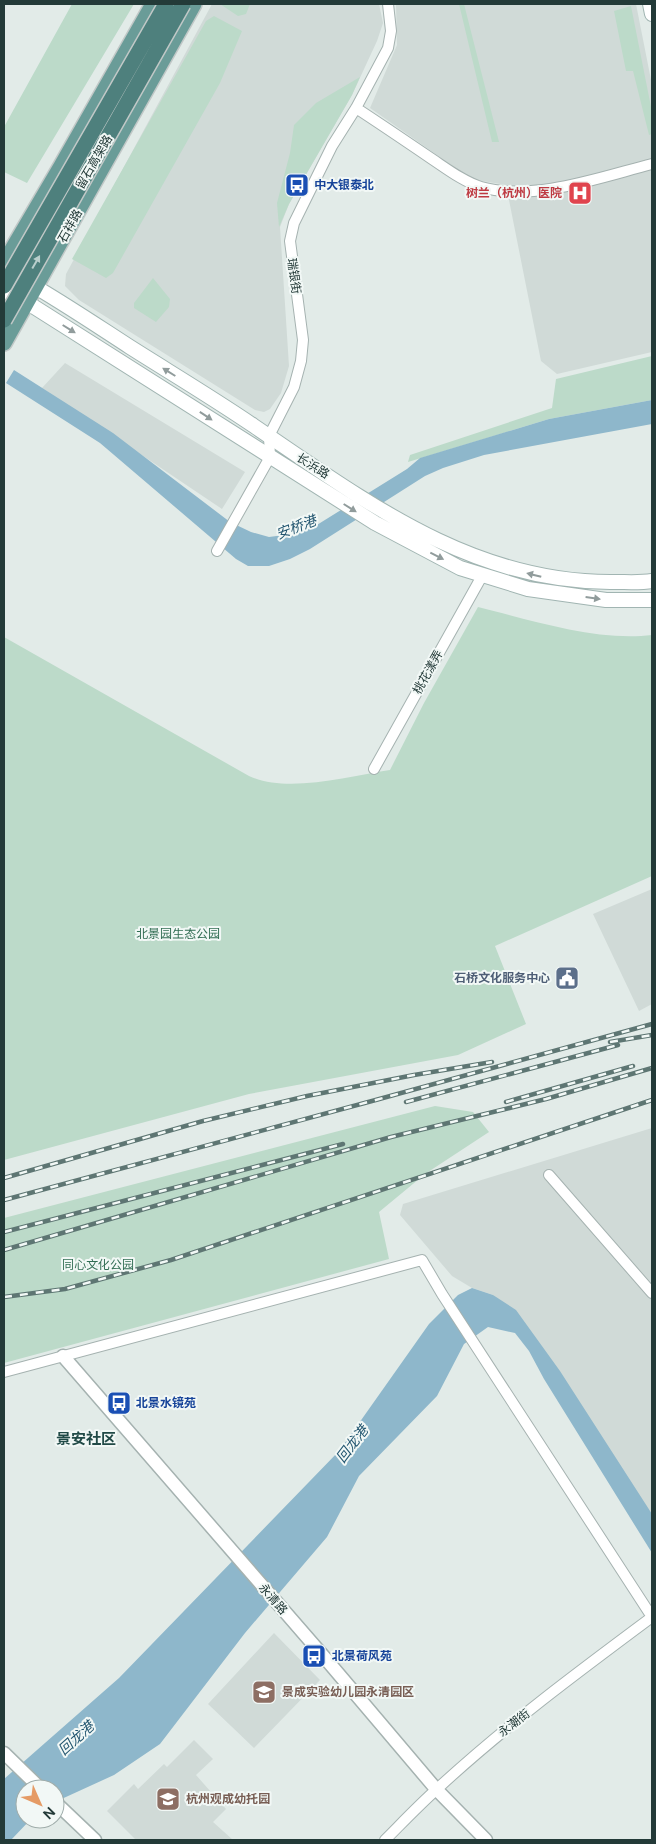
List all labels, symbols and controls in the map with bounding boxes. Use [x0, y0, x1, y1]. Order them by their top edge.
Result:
street label: 留石高架路 [72, 132, 116, 192]
bus stop icon: 中大银泰北 [284, 172, 310, 198]
place label: 中大银泰北 [314, 177, 374, 193]
hospital icon: 树兰（杭州）医院 [567, 180, 593, 206]
place label: 树兰（杭州）医院 [466, 185, 562, 201]
street label: 石祥路 [54, 206, 86, 246]
one-way arrow [32, 256, 41, 269]
street label: 瑞银街 [284, 257, 304, 295]
one-way arrow [62, 325, 75, 334]
one-way arrow [162, 367, 176, 376]
one-way arrow [199, 411, 213, 421]
street label: 长浜路 [293, 450, 333, 482]
one-way arrow [344, 503, 357, 512]
water label: 安桥港 [273, 510, 321, 543]
one-way arrow [430, 552, 444, 560]
one-way arrow [527, 571, 542, 579]
one-way arrow [585, 595, 601, 603]
street label: 桃花漾弄 [409, 647, 447, 697]
park label: 北景园生态公园 [136, 926, 220, 942]
public building icon: 石桥文化服务中心 [554, 965, 580, 991]
place label: 石桥文化服务中心 [454, 970, 550, 986]
park label: 同心文化公园 [62, 1257, 134, 1273]
bus stop icon: 北景水镜苑 [106, 1390, 132, 1416]
place label: 北景水镜苑 [136, 1395, 196, 1411]
water label: 回龙港 [332, 1420, 373, 1466]
district label: 景安社区 [56, 1429, 116, 1449]
street label: 永清路 [255, 1580, 291, 1618]
bus stop icon: 北景荷风苑 [301, 1643, 327, 1669]
place label: 北景荷风苑 [332, 1648, 392, 1664]
school or university icon: 景成实验幼儿园永清园区 [251, 1679, 277, 1705]
place label: 景成实验幼儿园永清园区 [282, 1684, 414, 1700]
street label: 永潮街 [495, 1706, 533, 1740]
water label: 回龙港 [54, 1716, 99, 1759]
north arrow [15, 1779, 65, 1829]
school or university icon: 杭州观成幼托园 [155, 1786, 181, 1812]
place label: 杭州观成幼托园 [186, 1791, 270, 1807]
text: N [39, 1803, 59, 1823]

